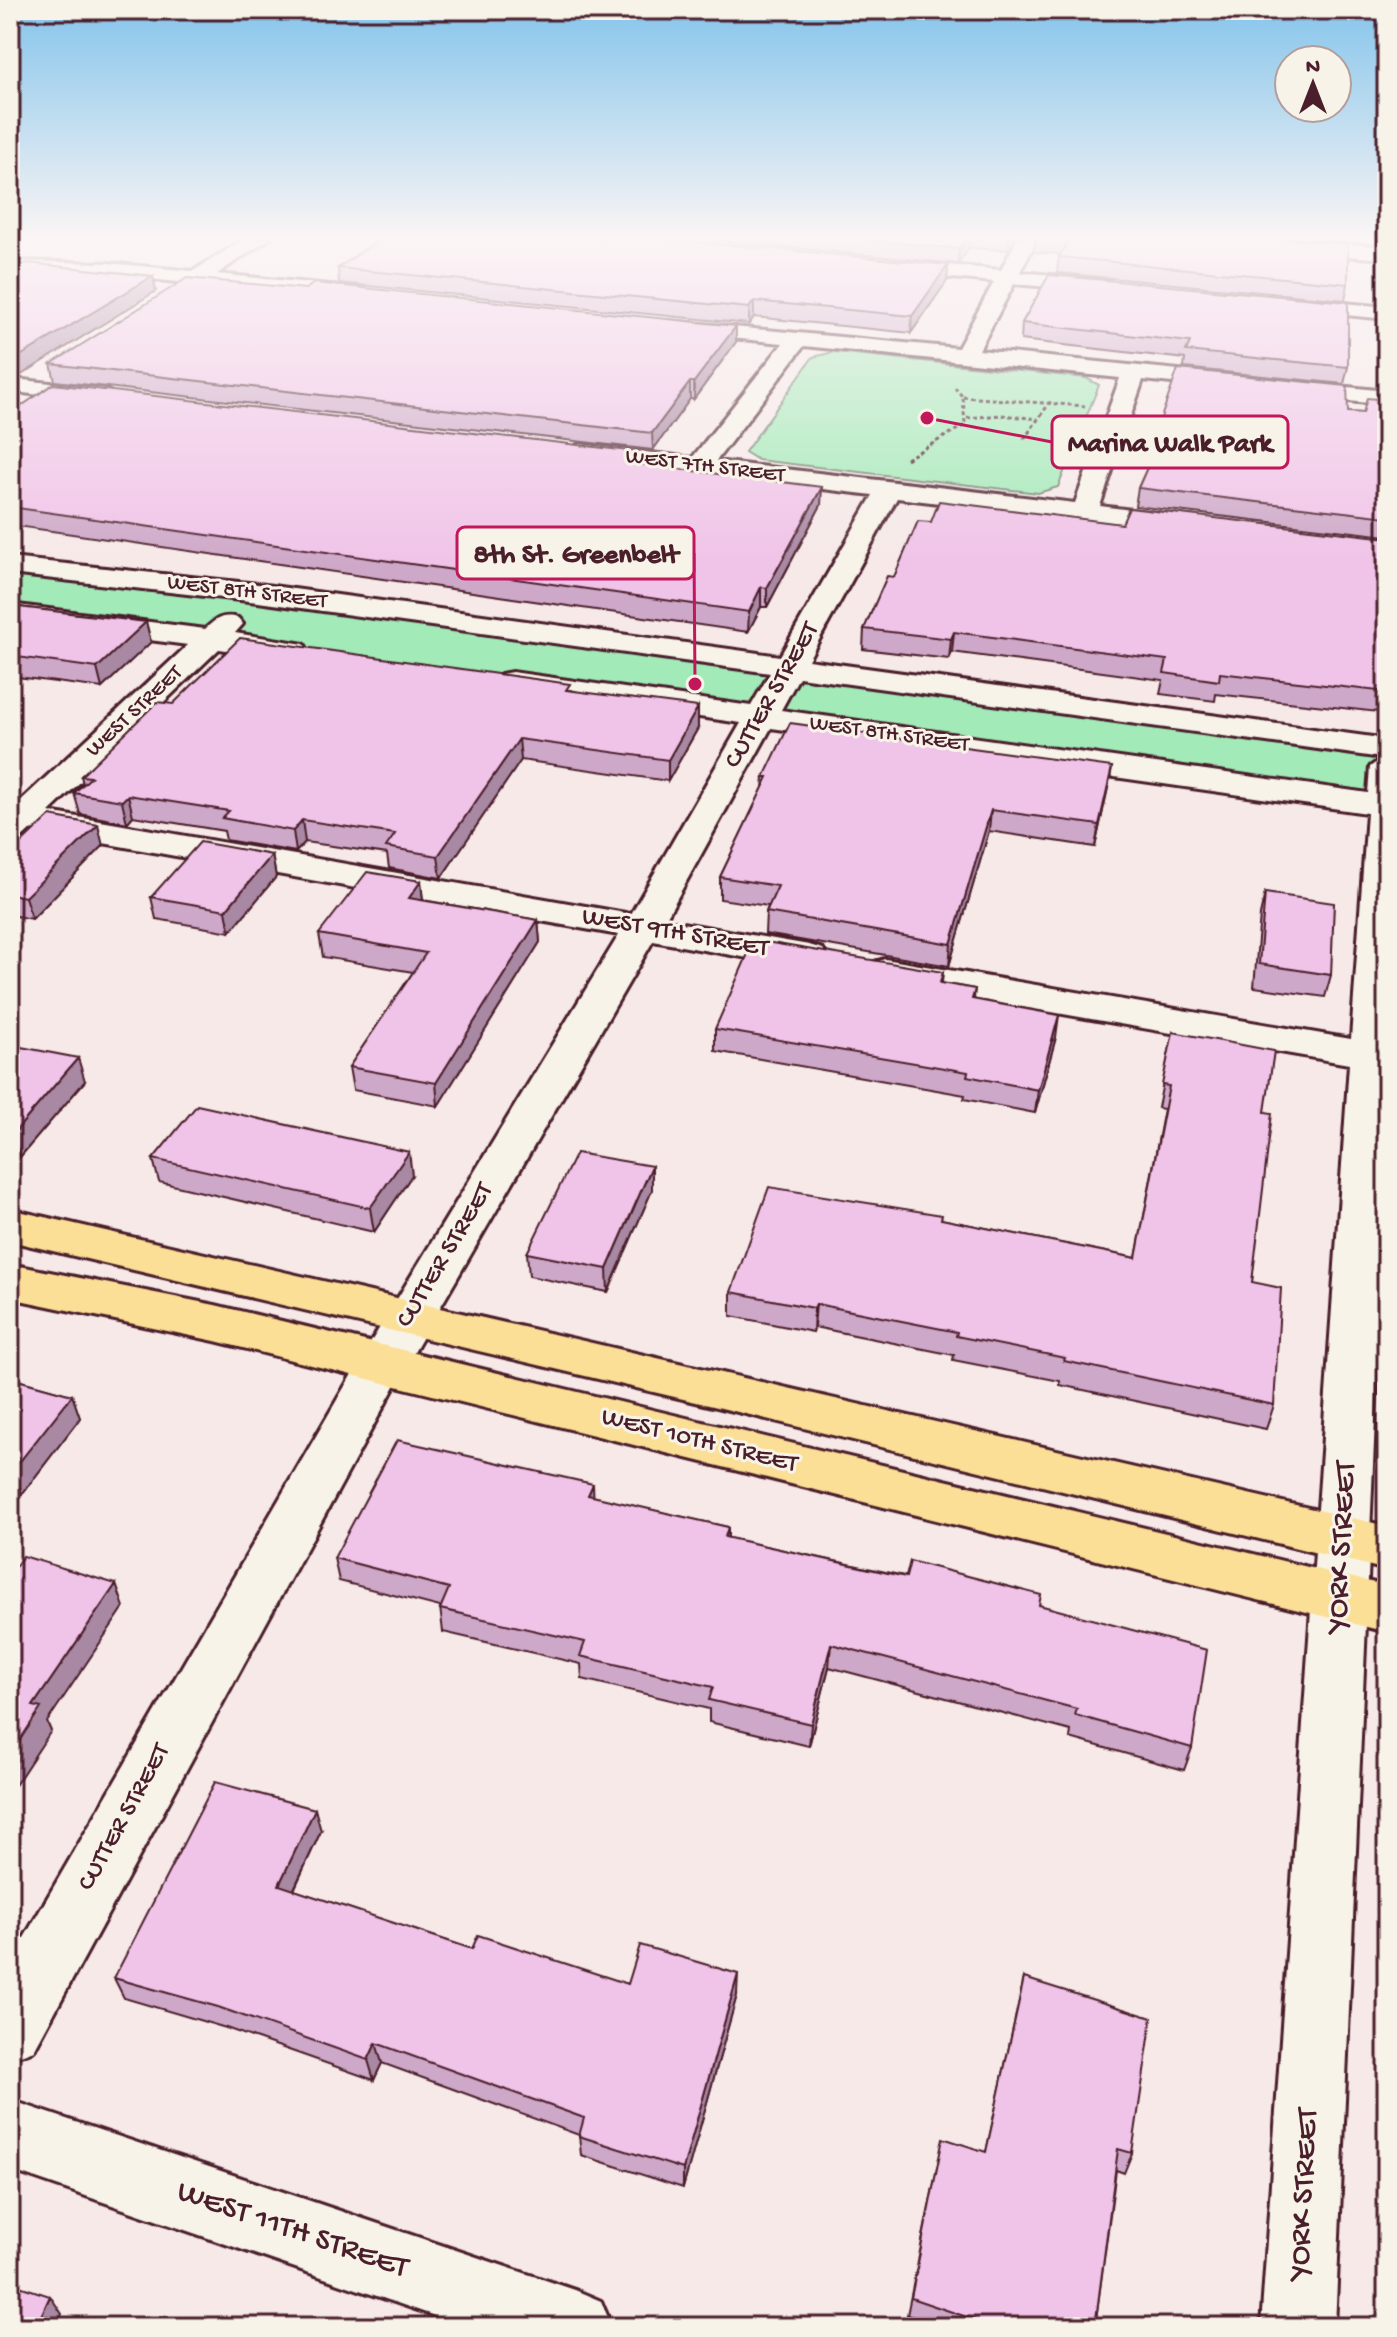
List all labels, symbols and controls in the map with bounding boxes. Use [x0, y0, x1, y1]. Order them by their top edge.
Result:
north arrow [1273, 44, 1353, 124]
text: N [1306, 55, 1320, 81]
callout: Marina Walk Park [1052, 416, 1288, 468]
text: Marina Walk Park [1068, 429, 1276, 462]
street label: WEST 7TH STREET [624, 444, 788, 490]
callout: 8th St. Greenbelt [457, 527, 694, 579]
text: 8th St. Greenbelt [474, 540, 681, 573]
street label: WEST 8TH STREET [166, 570, 330, 616]
street label: CUTTER STREET [719, 617, 828, 774]
street label: WEST STREET [81, 660, 190, 763]
street label: WEST 8TH STREET [808, 711, 972, 759]
street label: WEST 9TH STREET [579, 902, 772, 966]
street label: CUTTER STREET [391, 1177, 502, 1334]
street label: WEST 10TH STREET [598, 1403, 801, 1482]
street label: YORK STREET [1319, 1458, 1367, 1637]
street label: CUTTER STREET [72, 1738, 179, 1897]
street label: YORK STREET [1281, 2105, 1329, 2284]
street label: WEST 11TH STREET [171, 2174, 414, 2289]

